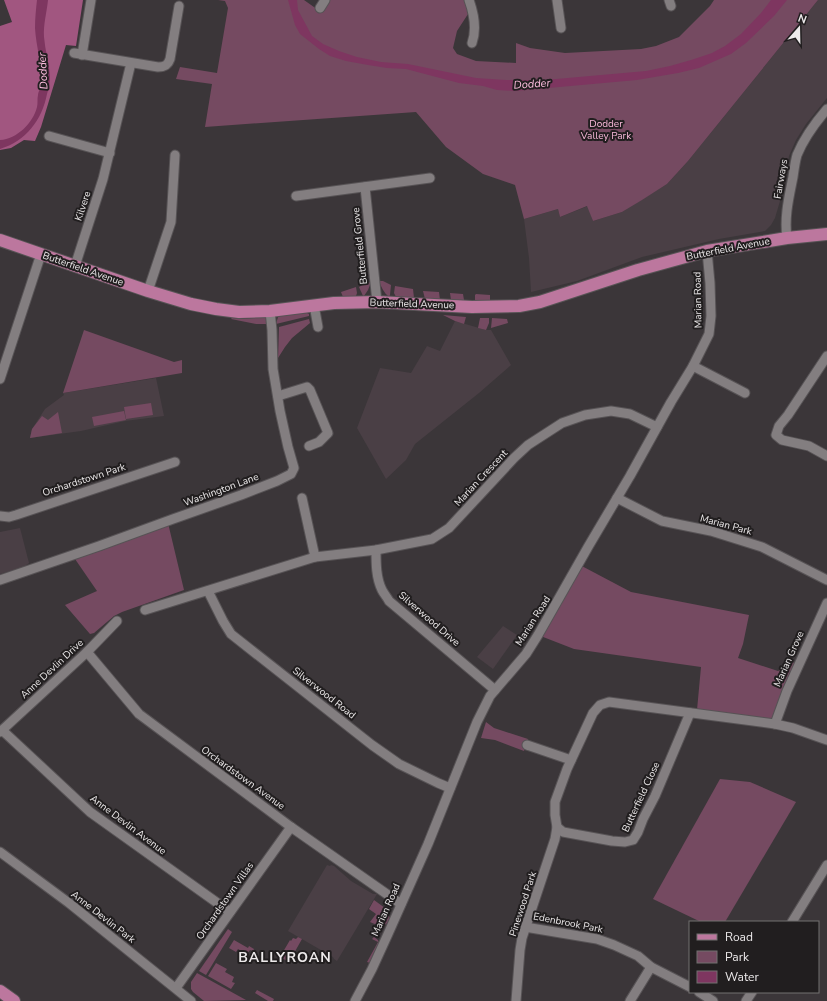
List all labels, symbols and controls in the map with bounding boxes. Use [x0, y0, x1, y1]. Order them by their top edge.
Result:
north arrow [779, 8, 819, 48]
text: N [796, 11, 809, 28]
water label: Dodder [34, 51, 51, 90]
water label: Dodder [513, 75, 552, 93]
park label: Dodder Valley Park [580, 117, 632, 143]
street label: Fairways [771, 158, 791, 200]
street label: Kilvere [72, 189, 94, 223]
street label: Butterfield Grove [349, 207, 371, 285]
street label: Butterfield Avenue [685, 234, 771, 264]
street label: Butterfield Avenue [41, 249, 125, 289]
street label: Marian Road [691, 271, 705, 328]
street label: Butterfield Avenue [369, 296, 455, 312]
street label: Marian Crescent [451, 446, 511, 509]
street label: Orchardstown Park [41, 460, 128, 500]
street label: Washington Lane [181, 470, 261, 510]
street label: Marian Park [698, 511, 754, 539]
street label: Silverwood Drive [395, 588, 463, 650]
street label: Marian Road [512, 593, 554, 649]
street label: Marian Grove [770, 629, 808, 689]
street label: Anne Devlin Drive [17, 636, 87, 702]
street label: Silverwood Road [289, 664, 359, 722]
street label: Orchardstown Avenue [198, 743, 288, 813]
street label: Butterfield Close [619, 760, 663, 834]
street label: Anne Devlin Avenue [87, 792, 169, 858]
street label: Orchardstown Villas [193, 859, 257, 943]
street label: Pinewood Park [506, 869, 540, 938]
street label: Marian Road [368, 881, 404, 939]
street label: Anne Devlin Park [68, 888, 139, 947]
street label: Edenbrook Park [532, 909, 605, 937]
legend [689, 921, 819, 993]
text: Road [725, 929, 753, 945]
district label: BALLYROAN [238, 948, 332, 967]
text: Park [725, 949, 750, 965]
text: Water [725, 969, 759, 985]

